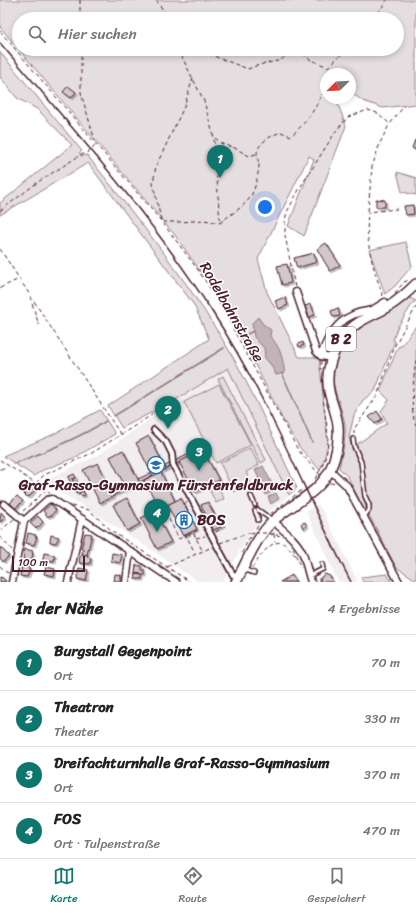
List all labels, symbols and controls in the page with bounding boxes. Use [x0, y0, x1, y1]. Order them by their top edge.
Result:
search box [12, 12, 404, 56]
text: Hier suchen [58, 21, 137, 47]
icon: search [26, 23, 48, 45]
north arrow [320, 68, 356, 104]
pin: 1 [207, 145, 233, 178]
your location [255, 197, 275, 217]
street label: Rodelbahnstraße [193, 257, 272, 367]
road number: B 2 [326, 327, 356, 351]
pin: 2 [155, 396, 181, 429]
pin: 3 [186, 438, 212, 471]
school or university icon: Graf-Rasso-Gymnasium Fürstenfeldbruck [146, 455, 166, 475]
place label: Graf-Rasso-Gymnasium Fürstenfeldbruck [18, 472, 294, 498]
pin: 4 [144, 499, 170, 532]
place label: BOS [197, 507, 226, 533]
building icon: BOS [174, 510, 194, 530]
text: 100 m [18, 553, 48, 572]
scale bar [12, 554, 85, 573]
text: In der Nähe [16, 593, 103, 623]
text: 4 Ergebnisse [328, 597, 400, 620]
text: Burgstall Gegenpoint [54, 638, 192, 664]
text: 1 [26, 651, 32, 674]
text: 70 m [371, 651, 400, 674]
text: Ort [54, 664, 73, 687]
text: Theatron [54, 694, 114, 720]
text: 2 [25, 707, 33, 730]
text: 330 m [364, 707, 400, 730]
text: Theater [54, 720, 99, 743]
text: Dreifachturnhalle Graf-Rasso-Gymnasium [54, 750, 330, 776]
text: 3 [25, 763, 33, 786]
text: 370 m [364, 763, 400, 786]
text: Ort [54, 776, 73, 799]
text: FOS [54, 806, 81, 832]
text: 4 [25, 819, 33, 842]
text: 470 m [363, 819, 400, 842]
text: Ort · Tulpenstraße [54, 832, 160, 855]
tab: Karte [50, 865, 78, 908]
tab: Route [178, 865, 207, 908]
tab: Gespeichert [308, 865, 366, 908]

